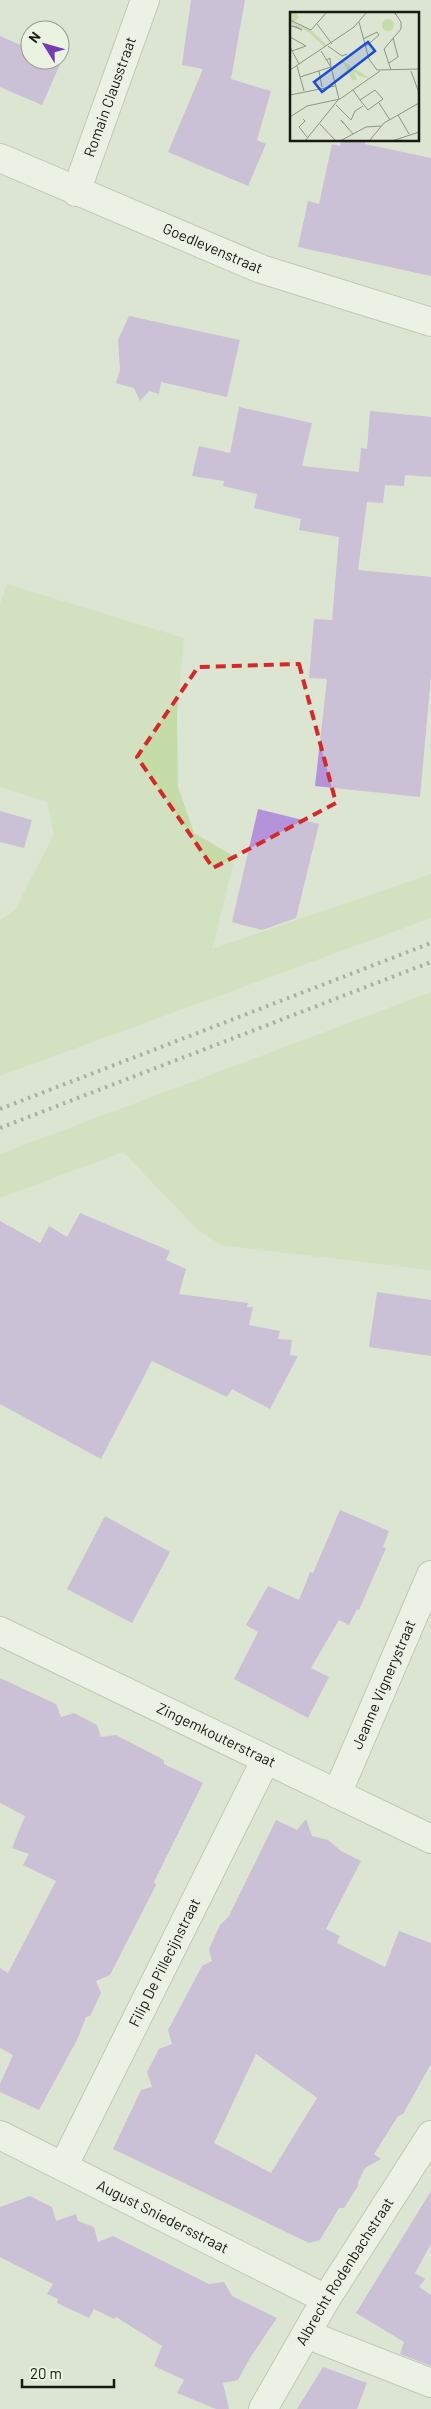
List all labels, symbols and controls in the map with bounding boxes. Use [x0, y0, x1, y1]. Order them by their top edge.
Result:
inset map [290, 12, 418, 141]
north arrow [20, 20, 70, 70]
text: N [25, 28, 44, 46]
street label: Romain Clausstraat [79, 34, 139, 159]
street label: Goedlevenstraat [160, 218, 266, 277]
street label: Jeanne Vignerystraat [347, 1617, 419, 1752]
street label: Zingemkouterstraat [154, 1698, 279, 1771]
street label: Filip De Pillecijnstraat [124, 1895, 203, 2029]
street label: August Sniedersstraat [94, 2175, 232, 2257]
street label: Albrecht Rodenbachstraat [291, 2194, 397, 2348]
scale bar [22, 2356, 115, 2388]
text: 20 m [30, 2364, 62, 2382]

